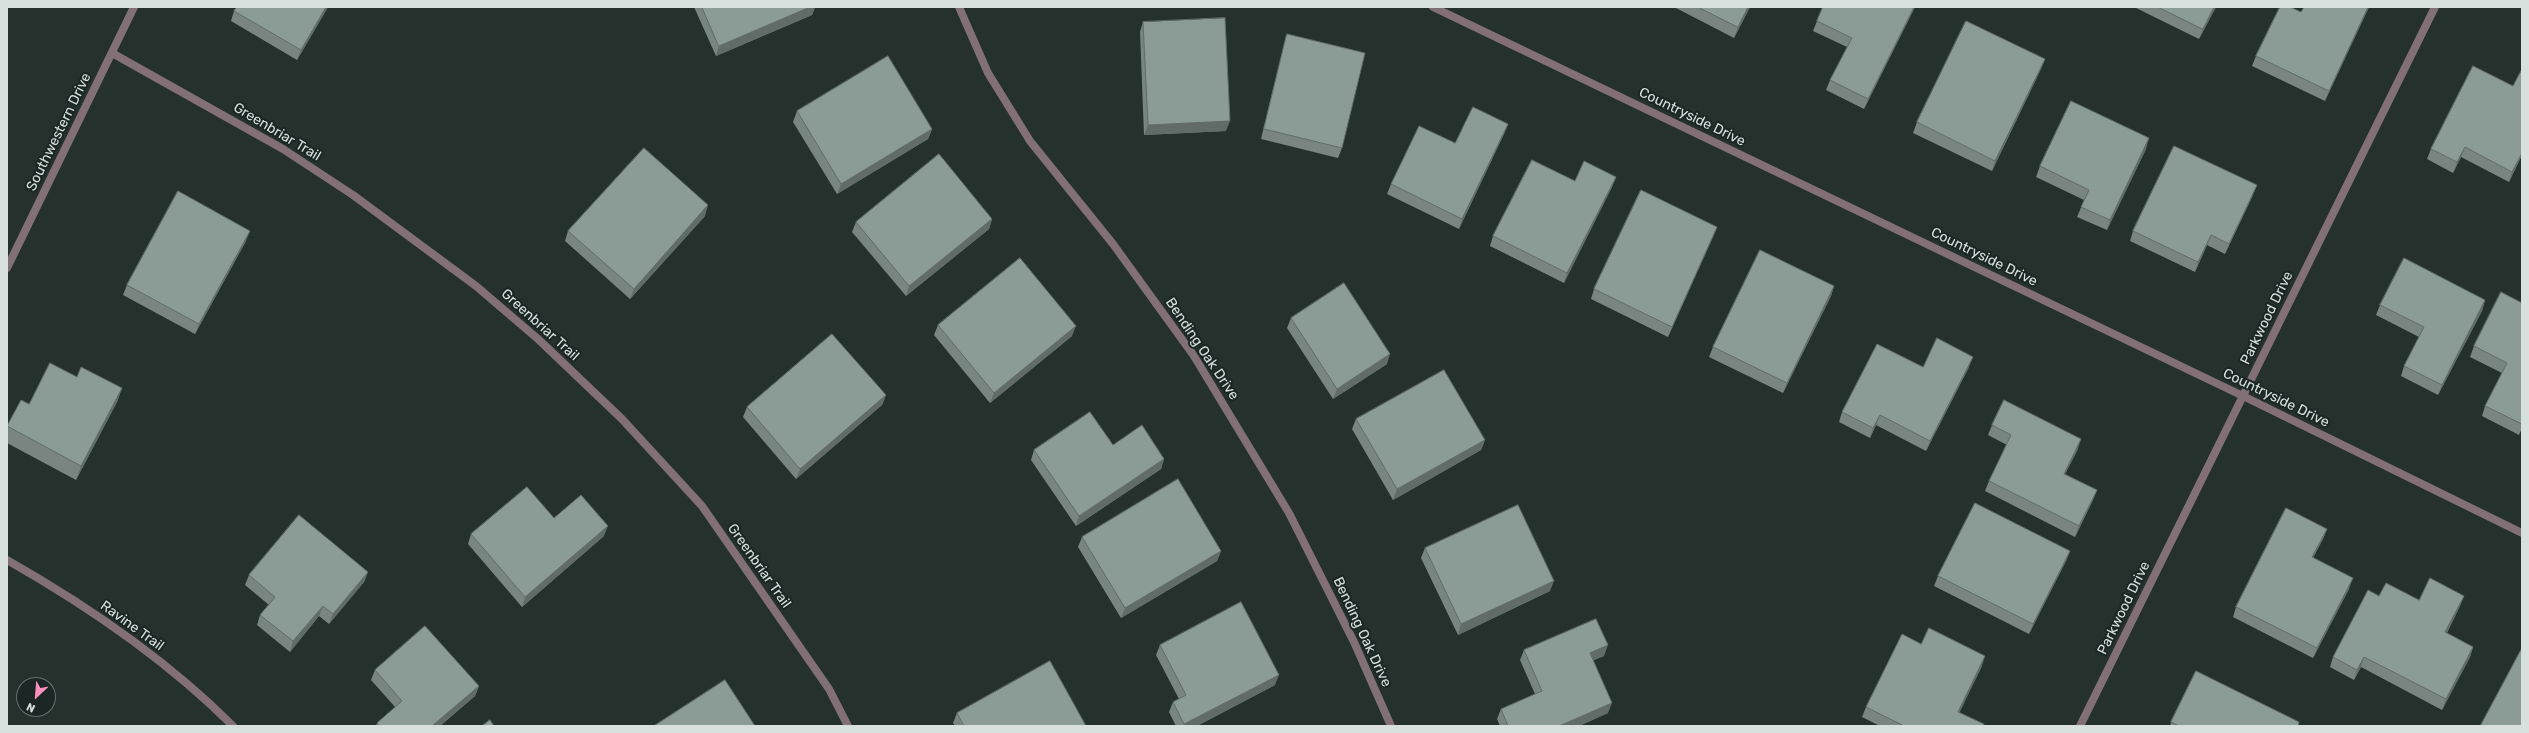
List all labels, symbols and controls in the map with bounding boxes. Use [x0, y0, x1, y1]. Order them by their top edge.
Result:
street label: Southwestern Drive [23, 70, 95, 194]
street label: Countryside Drive [1636, 84, 1748, 150]
street label: Greenbriar Trail [230, 99, 324, 165]
street label: Countryside Drive [1928, 224, 2040, 290]
street label: Parkwood Drive [2237, 269, 2297, 367]
street label: Greenbriar Trail [498, 286, 582, 364]
street label: Bending Oak Drive [1162, 295, 1242, 403]
street label: Countryside Drive [2220, 365, 2332, 431]
street label: Greenbriar Trail [724, 521, 794, 611]
street label: Parkwood Drive [2094, 559, 2154, 657]
street label: Bending Oak Drive [1329, 574, 1395, 690]
street label: Ravine Trail [97, 597, 167, 655]
north arrow [16, 677, 56, 717]
text: N [25, 700, 37, 715]

